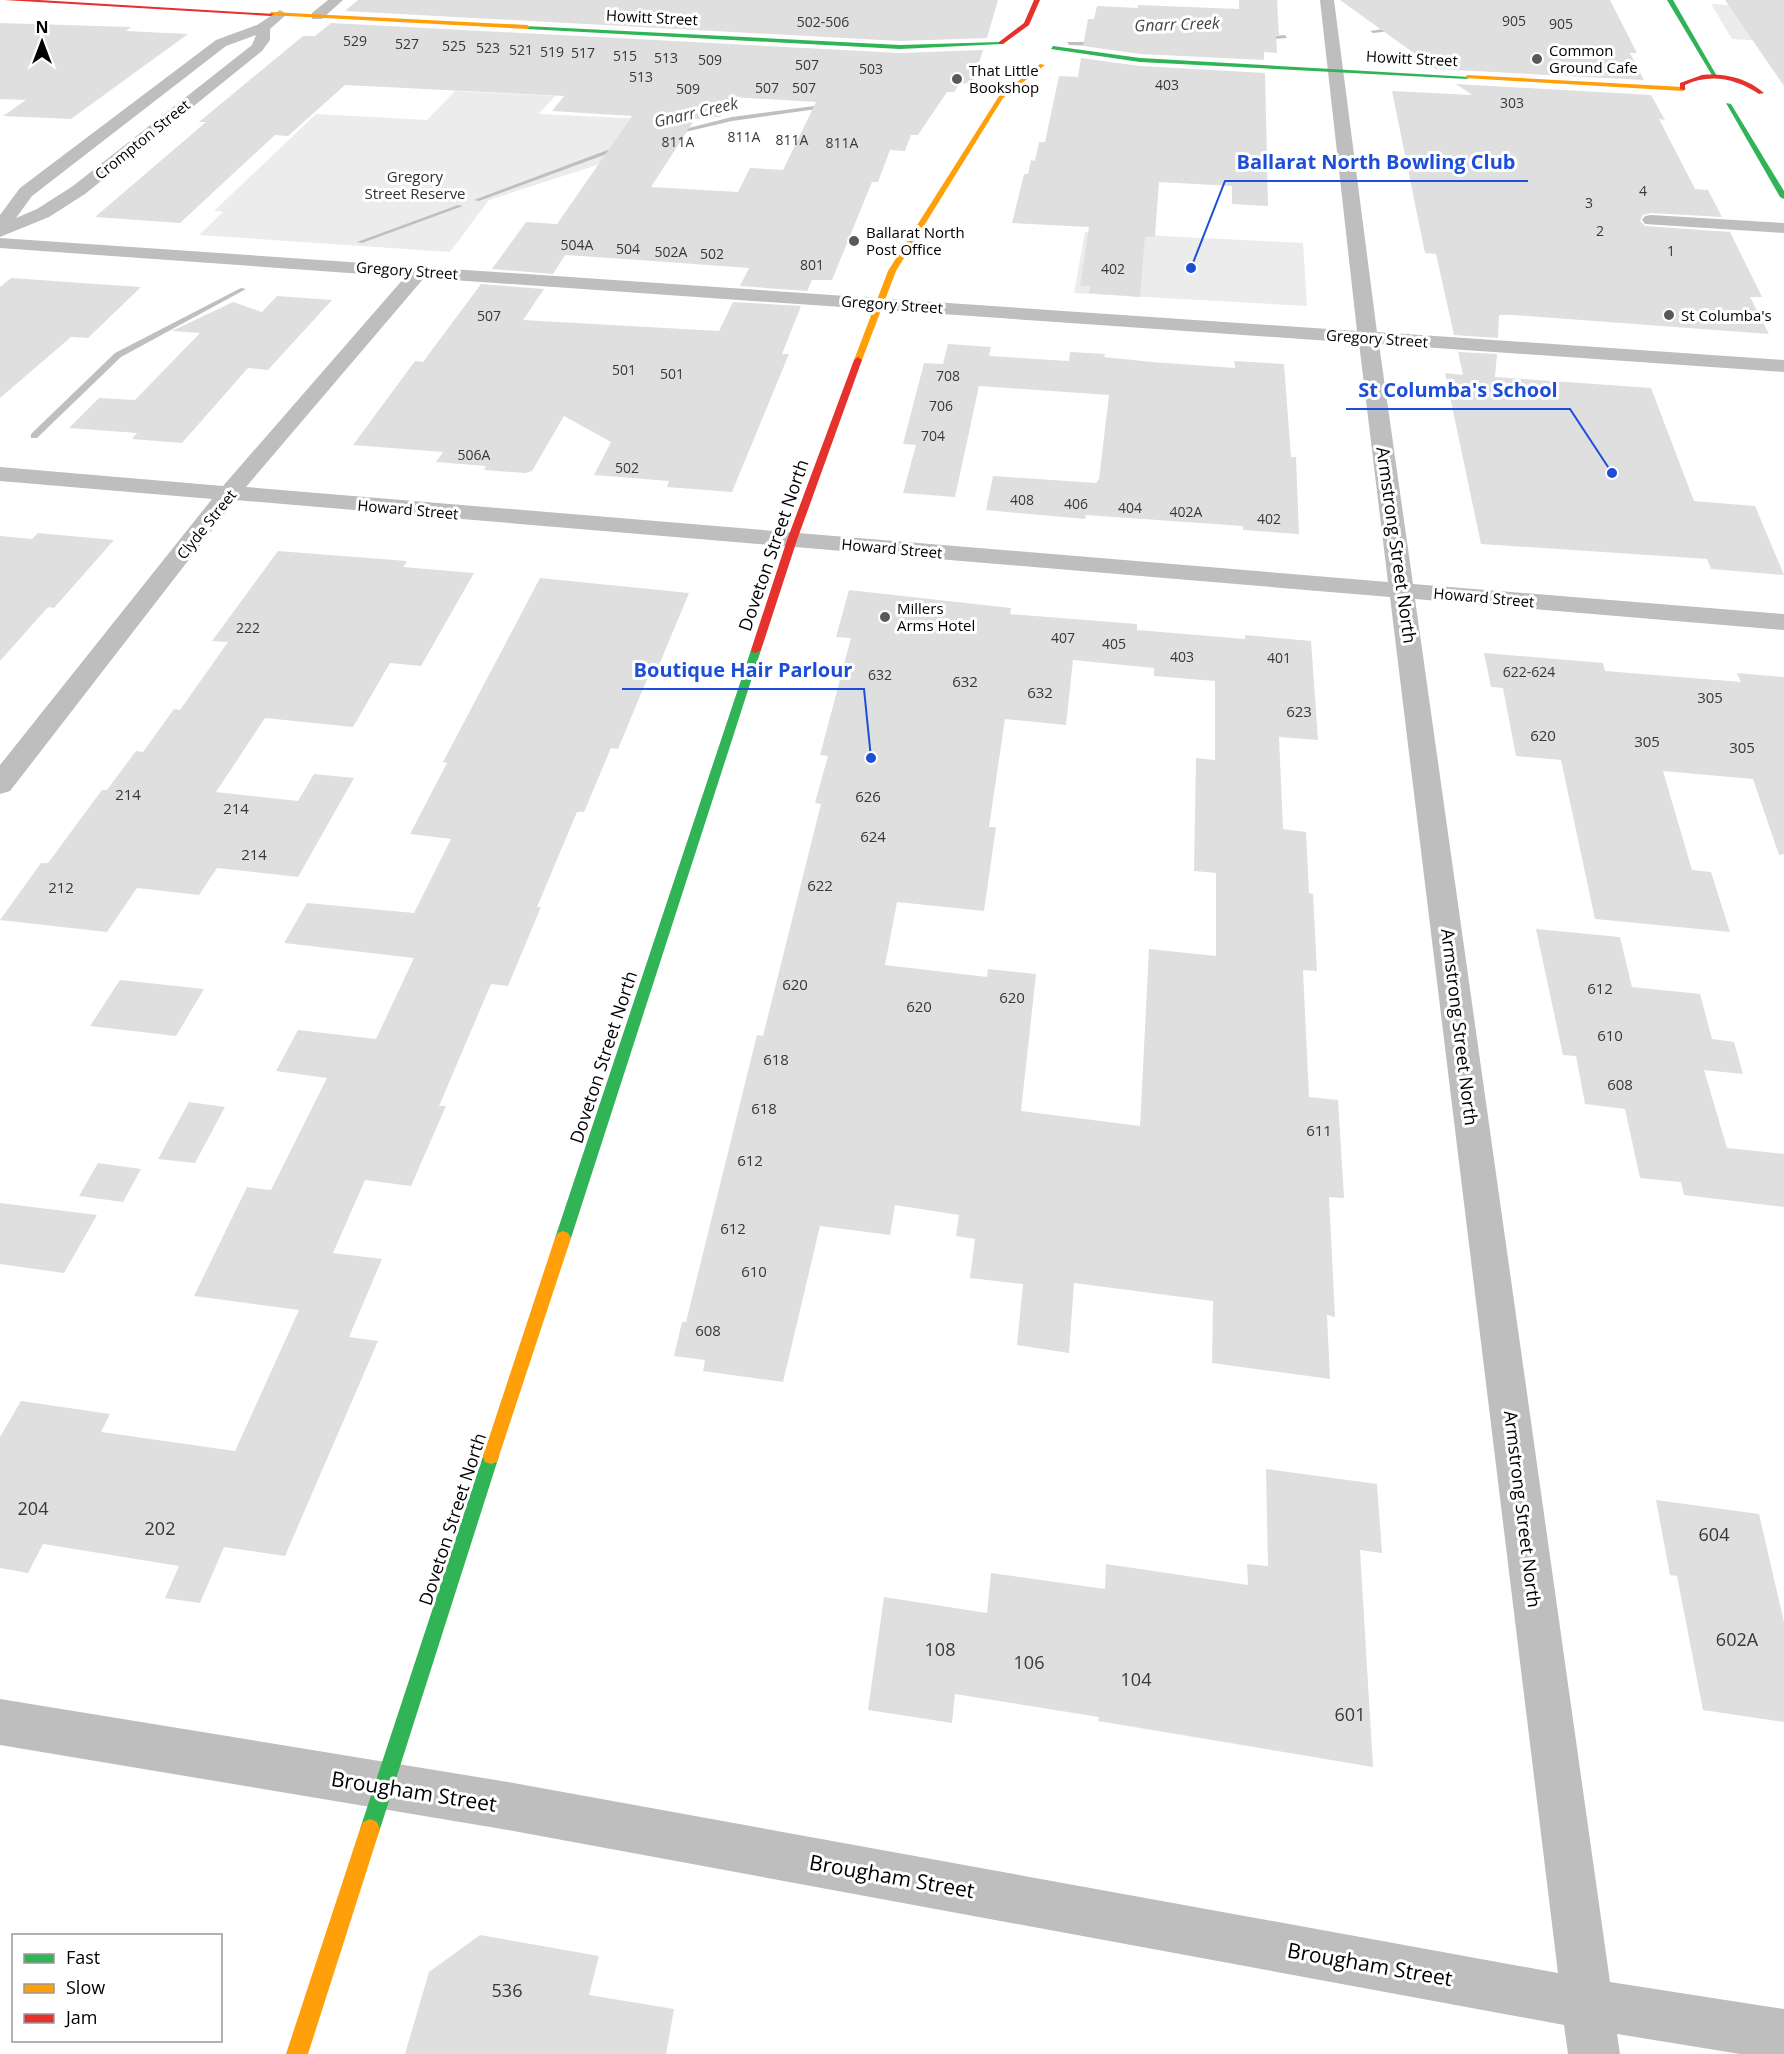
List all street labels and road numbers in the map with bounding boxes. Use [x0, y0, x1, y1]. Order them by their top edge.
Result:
street label: Howitt Street [606, 5, 698, 29]
street label: Howitt Street [1366, 46, 1458, 70]
street label: Crompton Street [90, 94, 194, 184]
street label: Gregory Street [355, 256, 459, 284]
street label: Gregory Street [840, 290, 944, 318]
street label: Gregory Street [1325, 324, 1429, 352]
street label: Armstrong Street North [1371, 445, 1423, 645]
street label: Doveton Street North [732, 456, 814, 634]
street label: Clyde Street [172, 485, 240, 563]
street label: Howard Street [357, 495, 459, 523]
street label: Howard Street [841, 534, 943, 562]
street label: Howard Street [1433, 583, 1535, 611]
street label: Armstrong Street North [1436, 927, 1484, 1127]
street label: Doveton Street North [564, 968, 642, 1146]
street label: Armstrong Street North [1499, 1409, 1547, 1609]
street label: Doveton Street North [413, 1430, 491, 1608]
street label: Brougham Street [329, 1764, 499, 1818]
street label: Brougham Street [807, 1848, 977, 1904]
street label: Brougham Street [1285, 1936, 1455, 1992]

